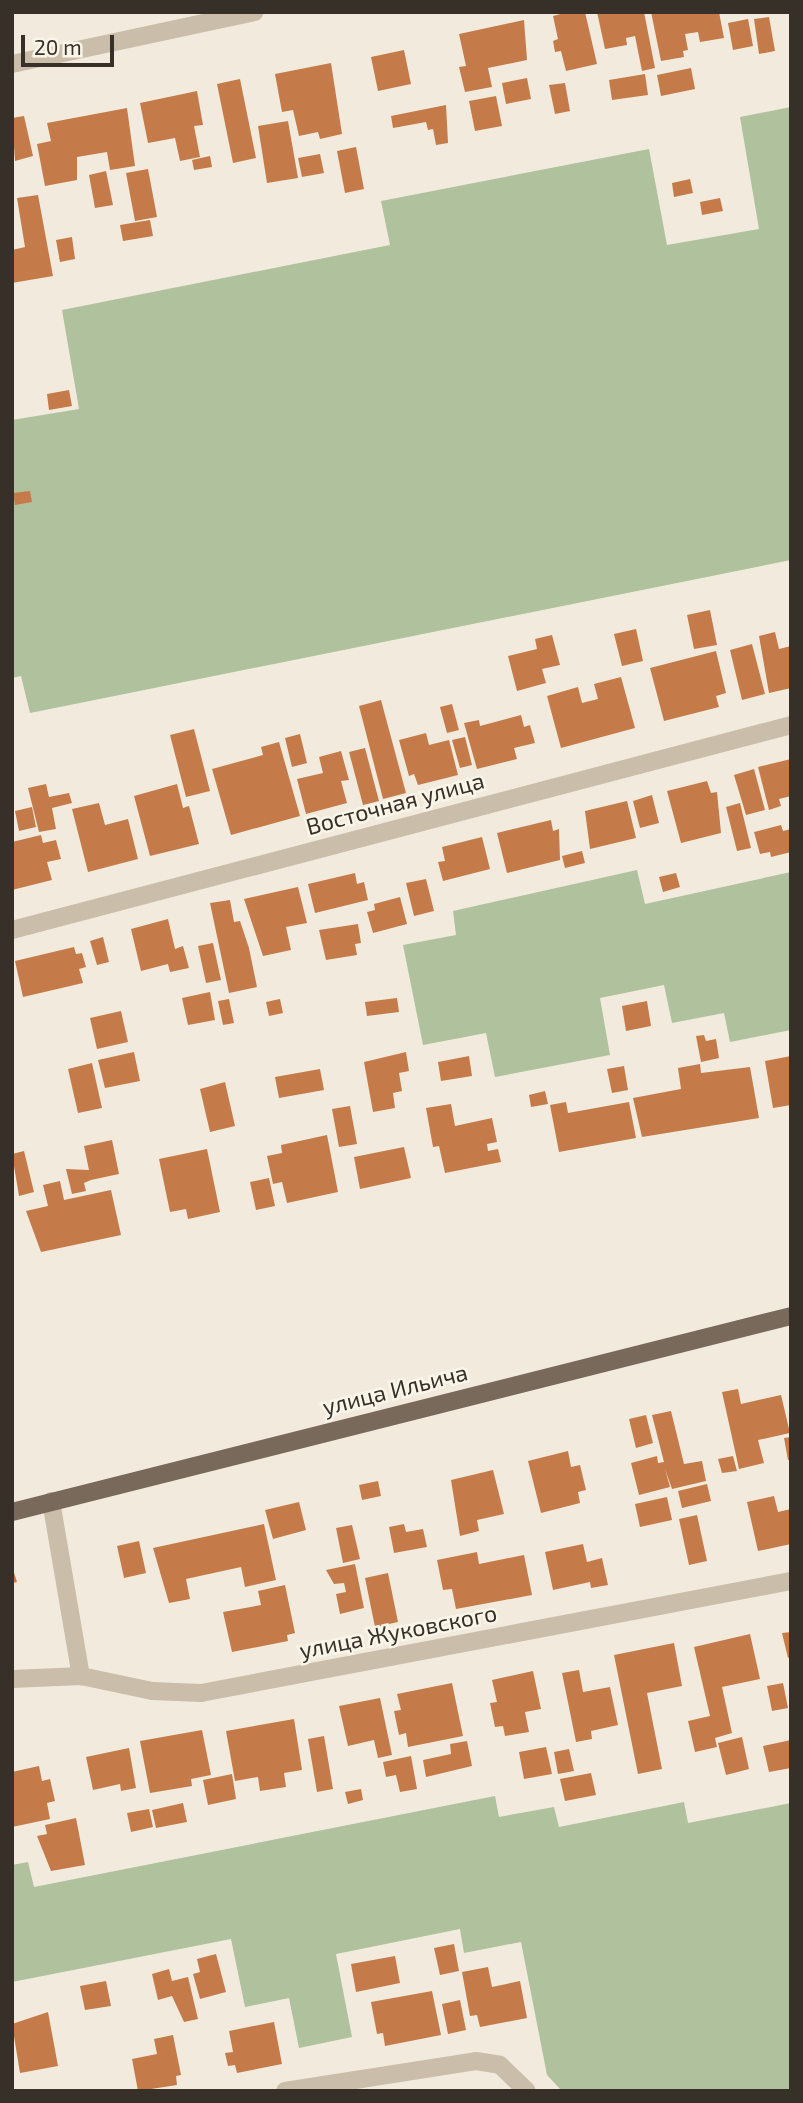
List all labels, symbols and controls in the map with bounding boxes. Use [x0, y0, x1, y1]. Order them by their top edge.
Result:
scale bar [24, 21, 117, 65]
text: 20 m [34, 34, 82, 59]
street label: Восточная улица [303, 766, 487, 840]
street label: улица Ильича [320, 1358, 470, 1420]
street label: улица Жуковского [297, 1598, 499, 1664]

